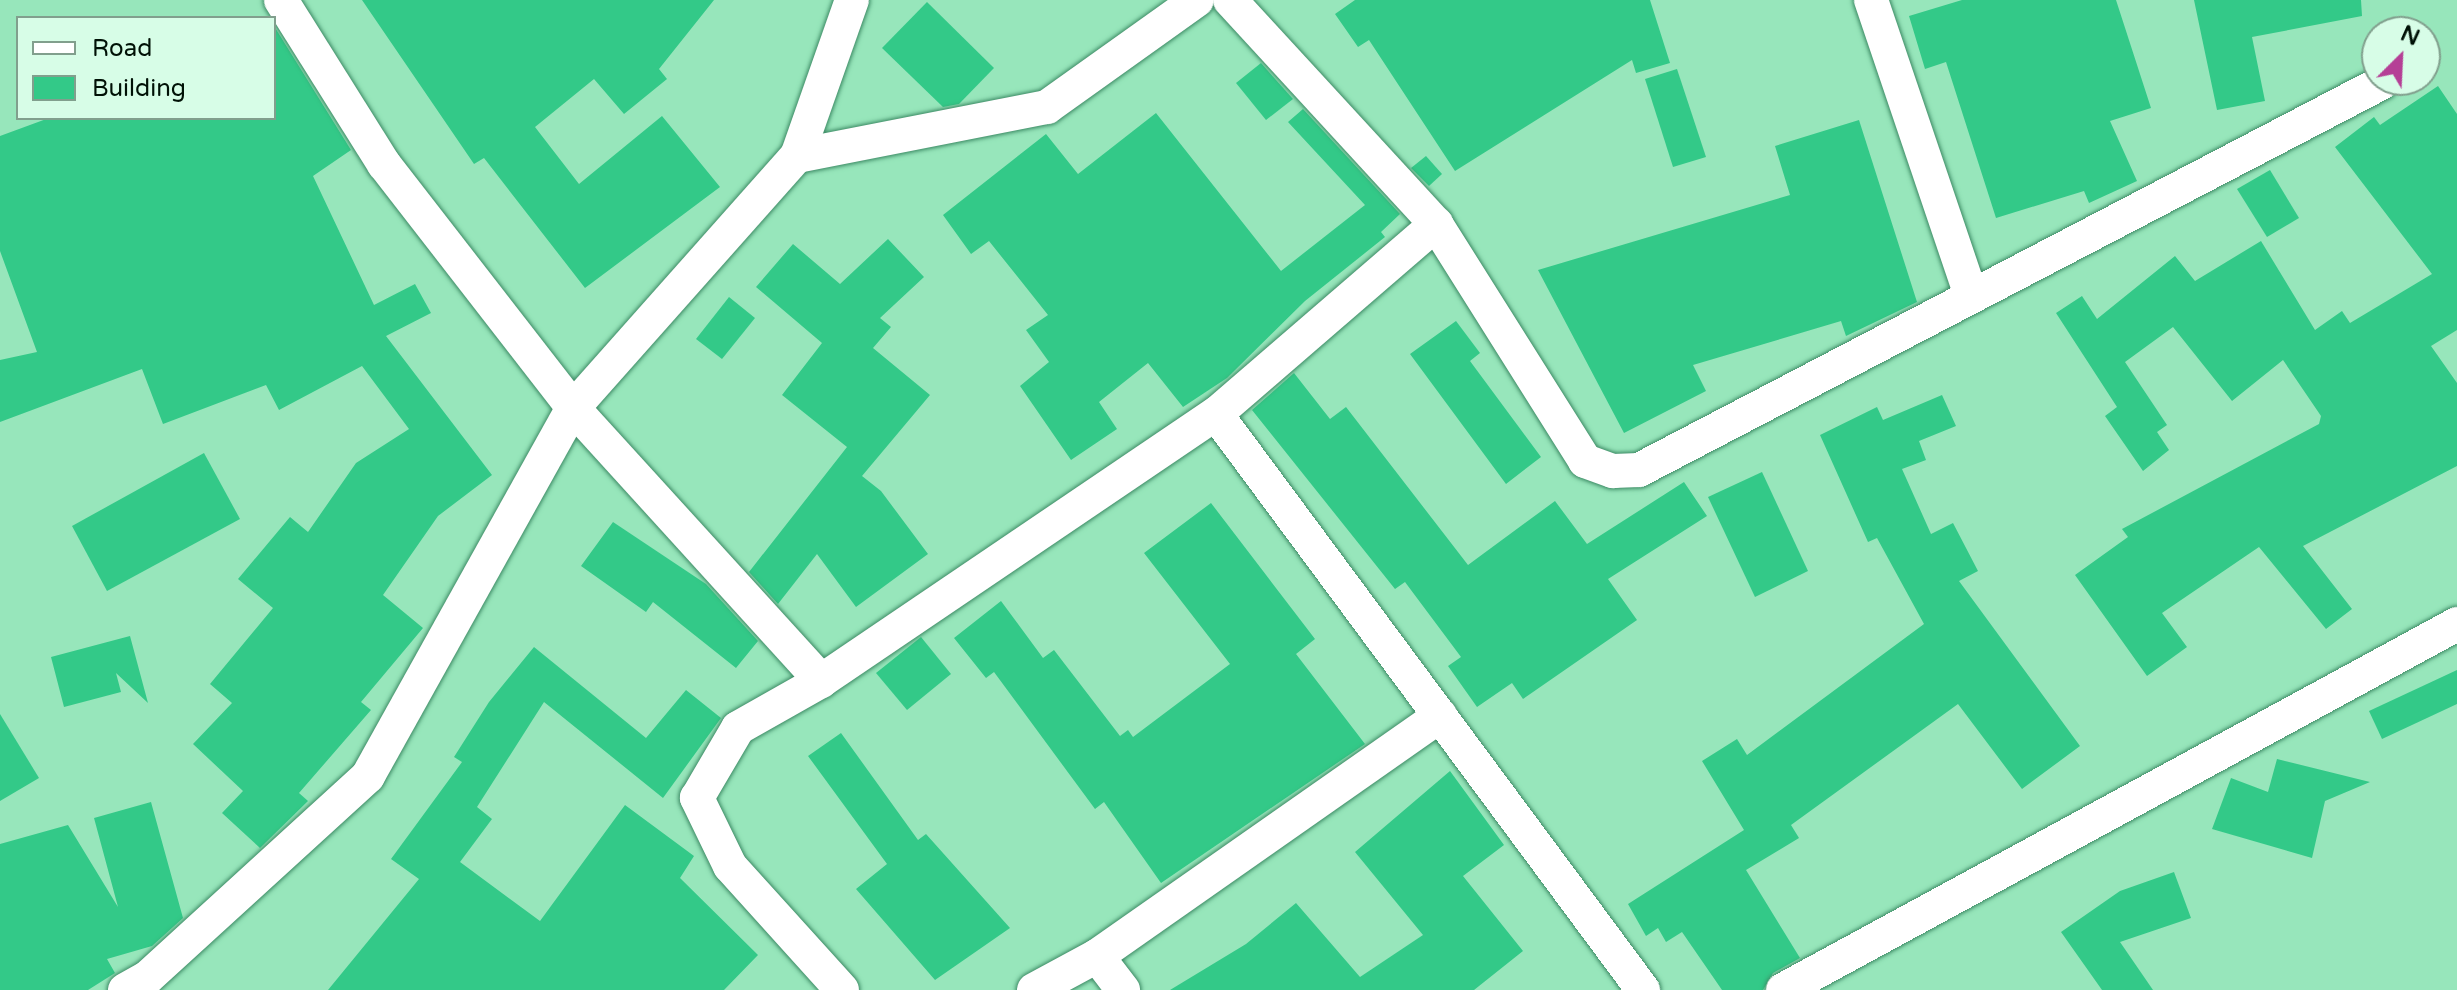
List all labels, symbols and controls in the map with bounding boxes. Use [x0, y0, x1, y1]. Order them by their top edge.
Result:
legend [16, 16, 276, 120]
north arrow [2361, 16, 2441, 96]
text: N [2397, 20, 2423, 51]
text: Road [92, 34, 152, 63]
text: Building [92, 74, 186, 103]

